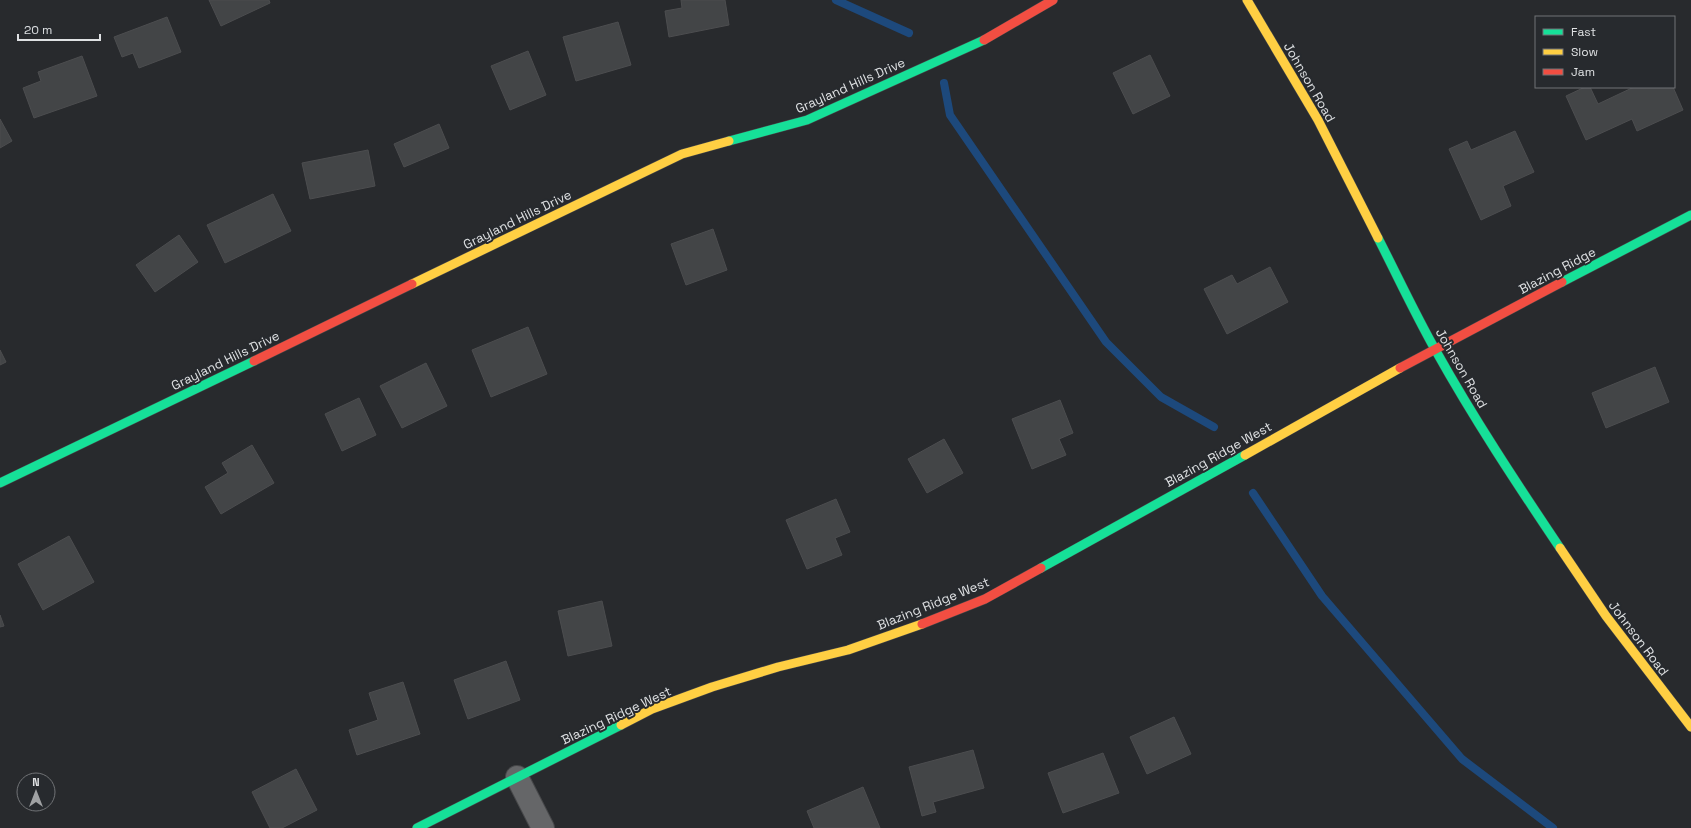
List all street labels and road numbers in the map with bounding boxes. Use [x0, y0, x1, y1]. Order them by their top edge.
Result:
street label: Johnson Road [1280, 39, 1339, 125]
street label: Grayland Hills Drive [793, 54, 908, 117]
street label: Grayland Hills Drive [460, 186, 574, 253]
street label: Blazing Ridge [1516, 243, 1599, 298]
street label: Johnson Road [1432, 325, 1491, 411]
street label: Grayland Hills Drive [168, 327, 282, 394]
street label: Blazing Ridge West [1162, 418, 1275, 491]
street label: Blazing Ridge West [875, 573, 992, 634]
street label: Johnson Road [1605, 597, 1672, 679]
street label: Blazing Ridge West [558, 682, 674, 748]

